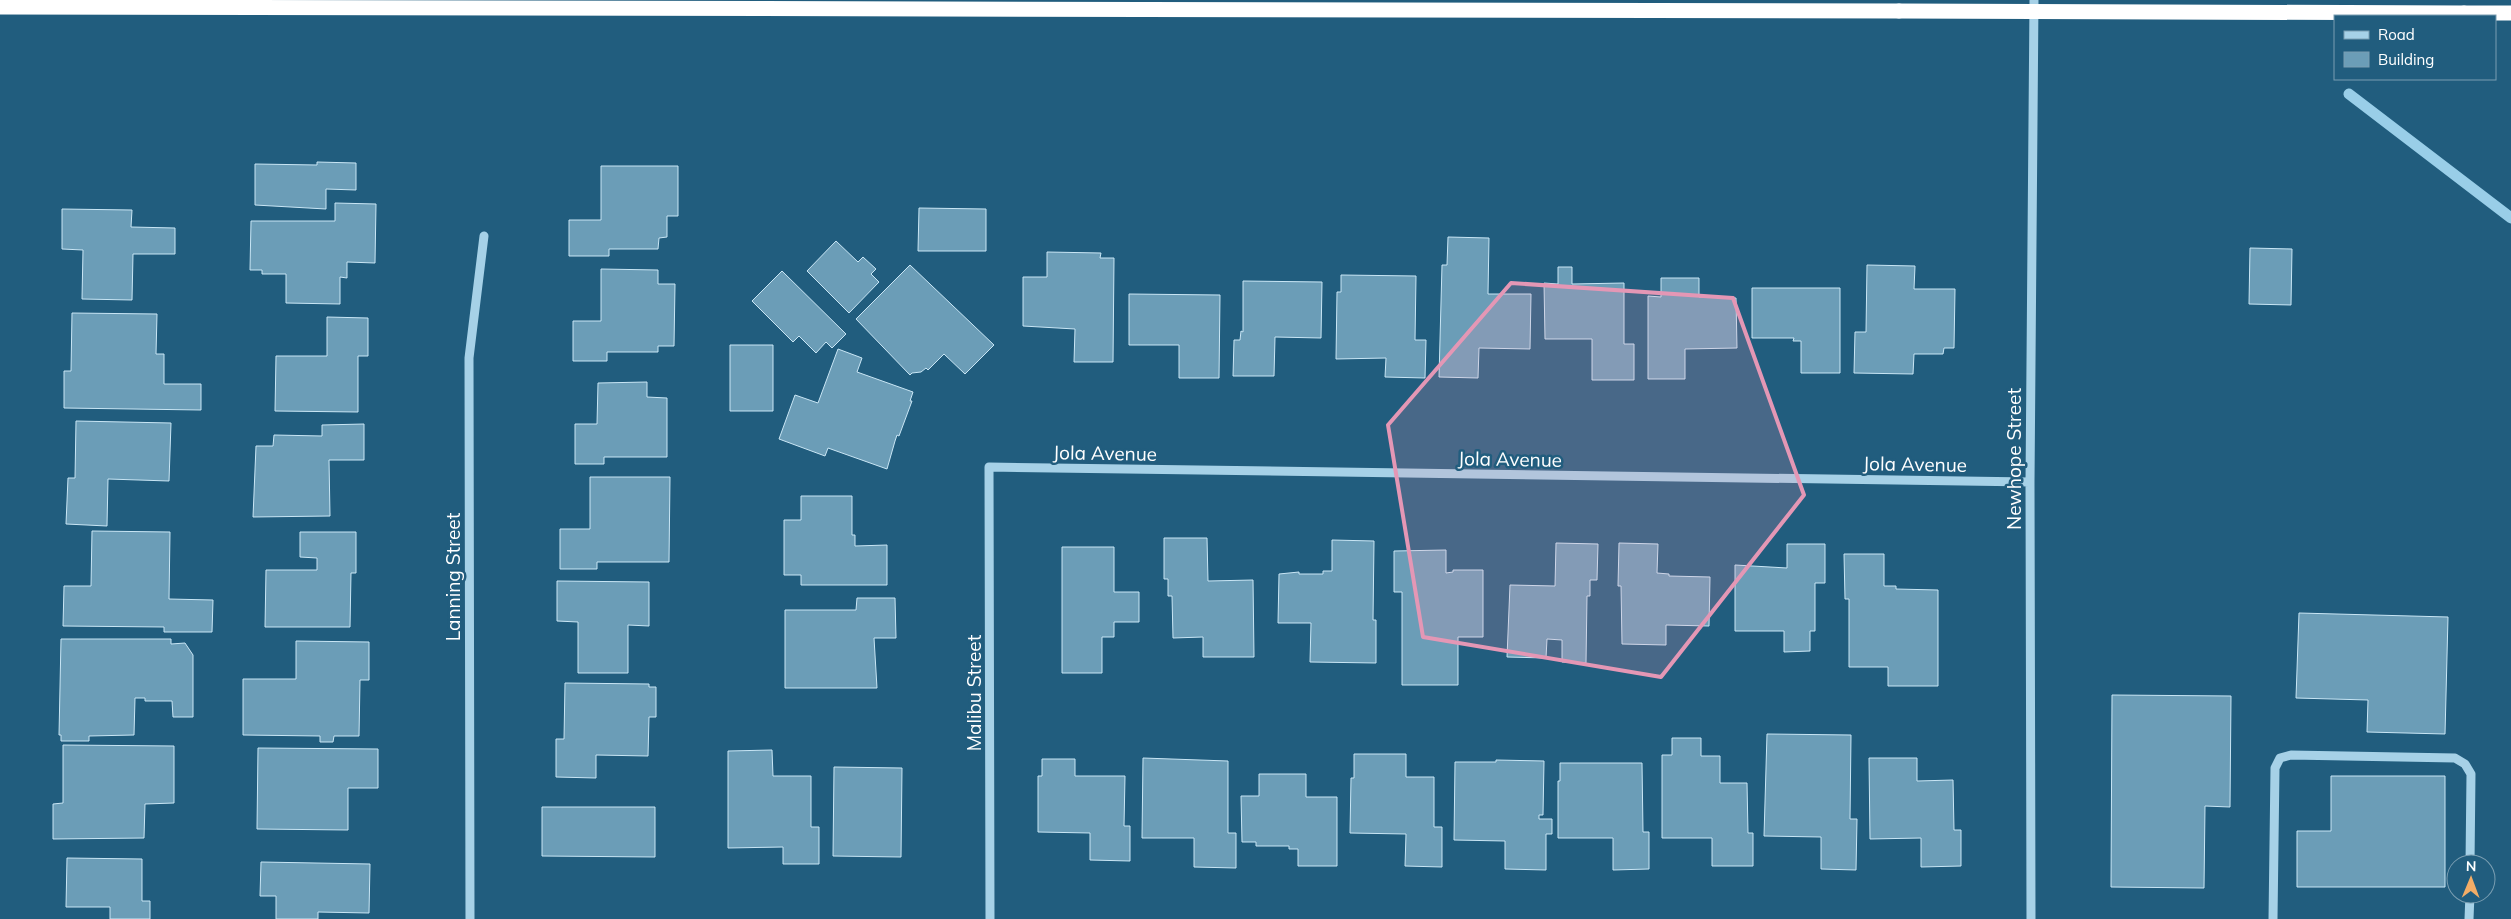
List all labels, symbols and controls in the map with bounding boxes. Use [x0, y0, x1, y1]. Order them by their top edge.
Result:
legend [2334, 15, 2496, 80]
text: Road [2378, 25, 2415, 44]
text: Building [2378, 50, 2434, 69]
street label: Newhope Street [2002, 388, 2026, 530]
street label: Jola Avenue [1053, 440, 1157, 466]
street label: Jola Avenue [1458, 446, 1562, 472]
street label: Jola Avenue [1863, 451, 1967, 477]
street label: Lanning Street [441, 512, 465, 641]
street label: Malibu Street [962, 634, 986, 751]
north arrow [2446, 854, 2496, 904]
text: N [2466, 857, 2477, 875]

